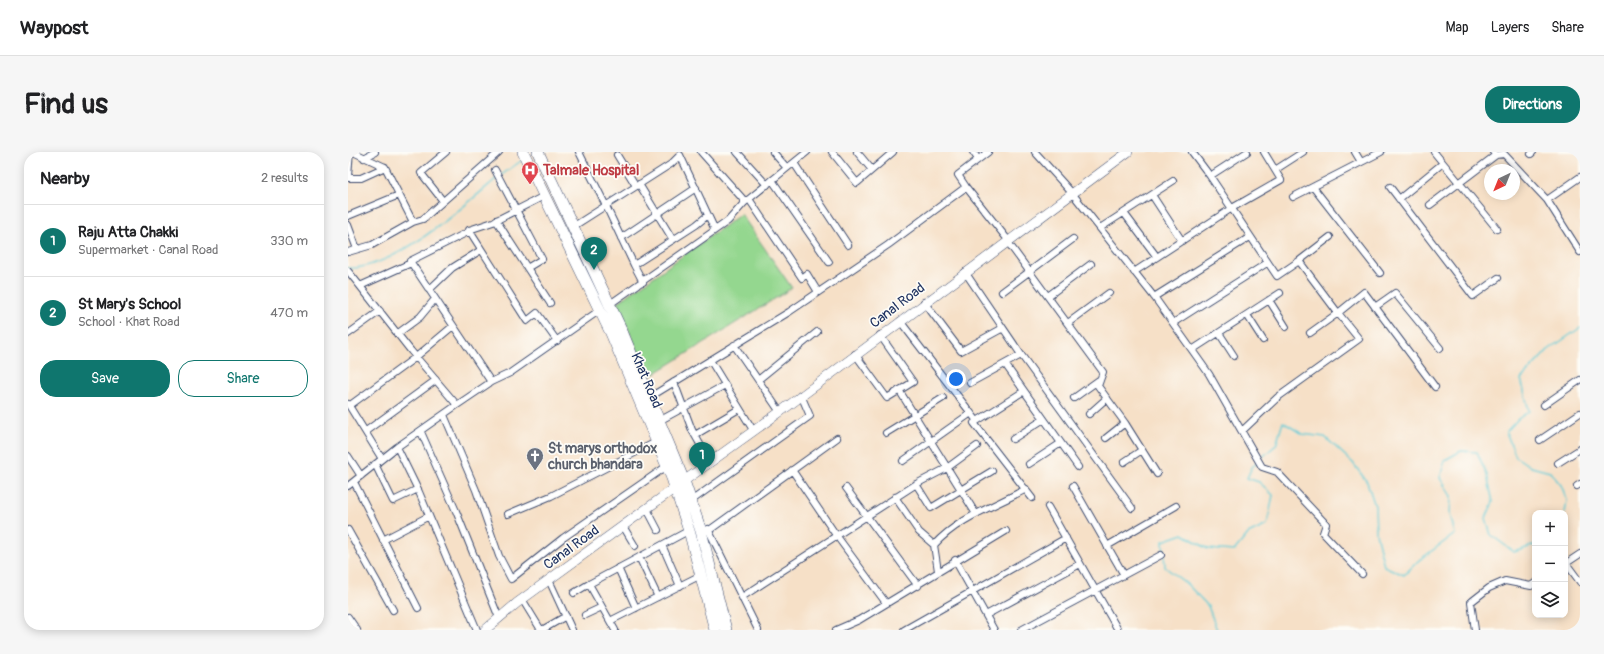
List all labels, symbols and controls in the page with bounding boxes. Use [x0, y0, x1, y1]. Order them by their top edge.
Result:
text: Waypost [20, 16, 89, 40]
text: Map [1446, 19, 1469, 36]
text: Layers [1491, 19, 1529, 36]
text: Share [1551, 19, 1584, 36]
button: Directions [1485, 86, 1580, 123]
text: Find us [24, 87, 108, 122]
hospital icon: Talmale Hospital [520, 160, 540, 185]
place label: Talmale Hospital [542, 162, 639, 179]
north arrow [1484, 164, 1520, 200]
text: Nearby [40, 168, 89, 189]
text: 2 results [261, 170, 308, 186]
text: Raju Atta Chakki [78, 223, 178, 242]
text: 1 [50, 233, 56, 249]
text: 330 m [270, 233, 308, 249]
pin: 2 [581, 237, 607, 270]
text: Supermarket · Canal Road [78, 242, 218, 258]
street label: Canal Road [866, 279, 928, 332]
text: St Mary's School [78, 295, 181, 314]
text: 2 [49, 305, 57, 321]
text: 470 m [270, 305, 308, 321]
text: School · Khat Road [78, 314, 180, 330]
street label: Khat Road [627, 350, 666, 411]
button: Save [40, 360, 170, 397]
button: Share [178, 360, 308, 397]
your location [946, 369, 966, 389]
place label: St marys orthodox church bhandara [547, 440, 657, 473]
pin: 1 [689, 442, 715, 475]
church icon: St marys orthodox church bhandara [525, 446, 545, 471]
map controls [1532, 510, 1568, 618]
button: + [1532, 510, 1568, 546]
street label: Canal Road [540, 521, 603, 573]
button: − [1532, 546, 1568, 582]
button: layers [1532, 582, 1568, 618]

